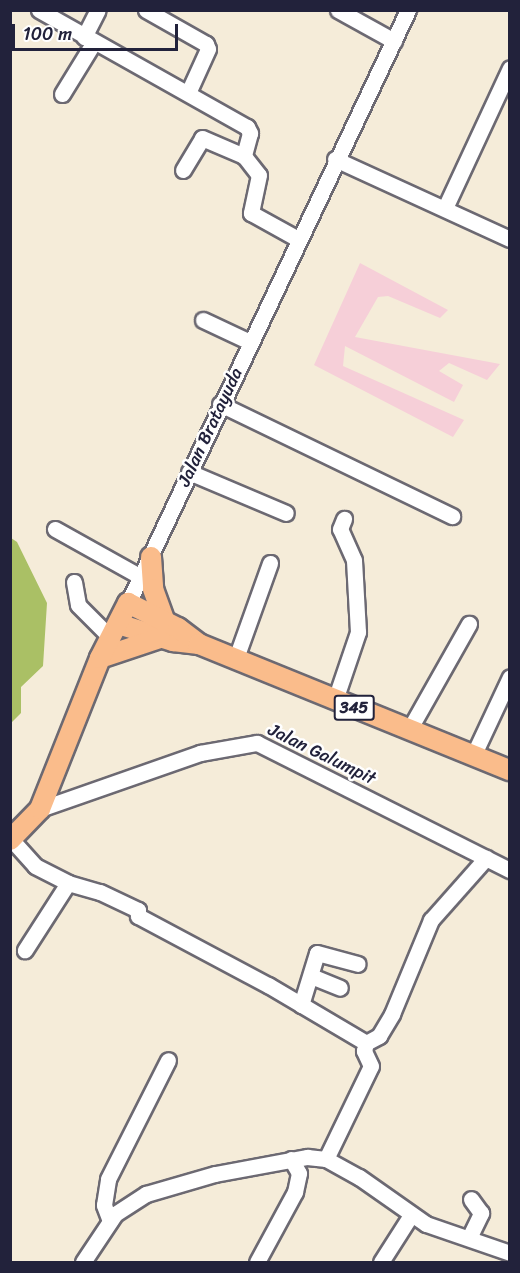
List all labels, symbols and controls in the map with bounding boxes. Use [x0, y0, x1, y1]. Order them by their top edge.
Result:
scale bar [15, 12, 182, 50]
text: 100 m [23, 18, 72, 50]
street label: Jalan Bratayuda [173, 364, 247, 490]
road number: 345 [333, 695, 375, 721]
street label: Jalan Galumpit [265, 719, 379, 789]

